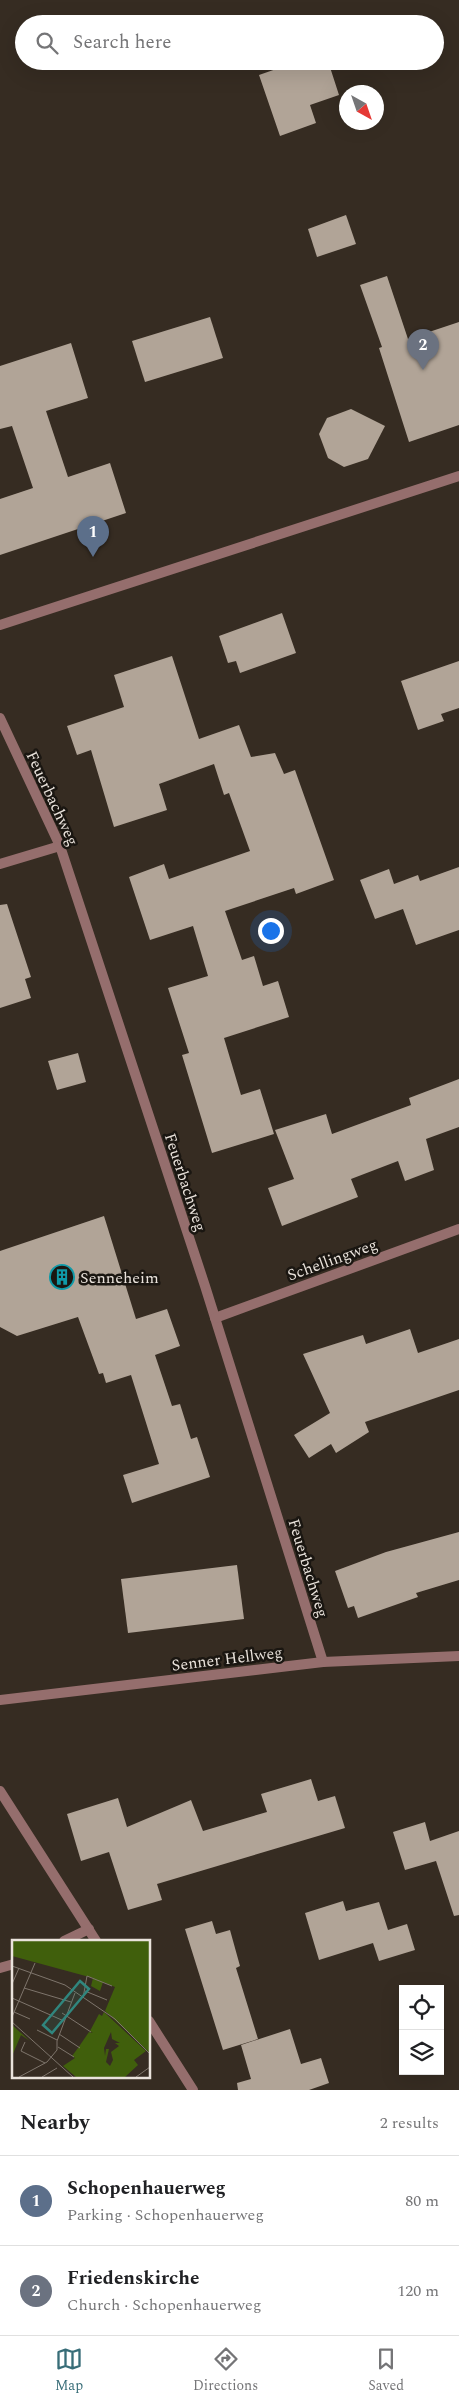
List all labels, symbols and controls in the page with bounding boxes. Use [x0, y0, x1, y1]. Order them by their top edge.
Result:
search box [15, 15, 444, 70]
text: Search here [73, 28, 172, 57]
icon: search [33, 29, 61, 57]
north arrow [339, 85, 384, 130]
pin: 2 [407, 329, 439, 370]
pin: 1 [77, 516, 109, 557]
street label: Feuerbachweg [20, 747, 85, 850]
your location [258, 918, 284, 944]
street label: Feuerbachweg [158, 1130, 212, 1235]
street label: Schellingweg [284, 1233, 381, 1287]
building icon: Senneheim [49, 1264, 75, 1290]
place label: Senneheim [80, 1266, 159, 1290]
street label: Feuerbachweg [282, 1516, 334, 1621]
street label: Senner Hellweg [170, 1640, 284, 1678]
inset map [12, 1940, 150, 2078]
map controls [399, 1985, 444, 2075]
button: locate [399, 1985, 444, 2030]
button: layers [399, 2030, 444, 2075]
text: Nearby [20, 2107, 90, 2139]
text: 2 results [380, 2111, 439, 2135]
text: Schopenhauerweg [67, 2174, 226, 2203]
text: 1 [32, 2189, 40, 2213]
text: 80 m [405, 2189, 439, 2213]
text: Parking · Schopenhauerweg [67, 2203, 264, 2227]
text: Friedenskirche [67, 2264, 199, 2293]
text: 2 [32, 2279, 40, 2303]
text: 120 m [397, 2279, 439, 2303]
text: Church · Schopenhauerweg [67, 2293, 262, 2317]
tab: Map [55, 2345, 83, 2396]
tab: Directions [193, 2345, 258, 2396]
tab: Saved [368, 2345, 404, 2396]

